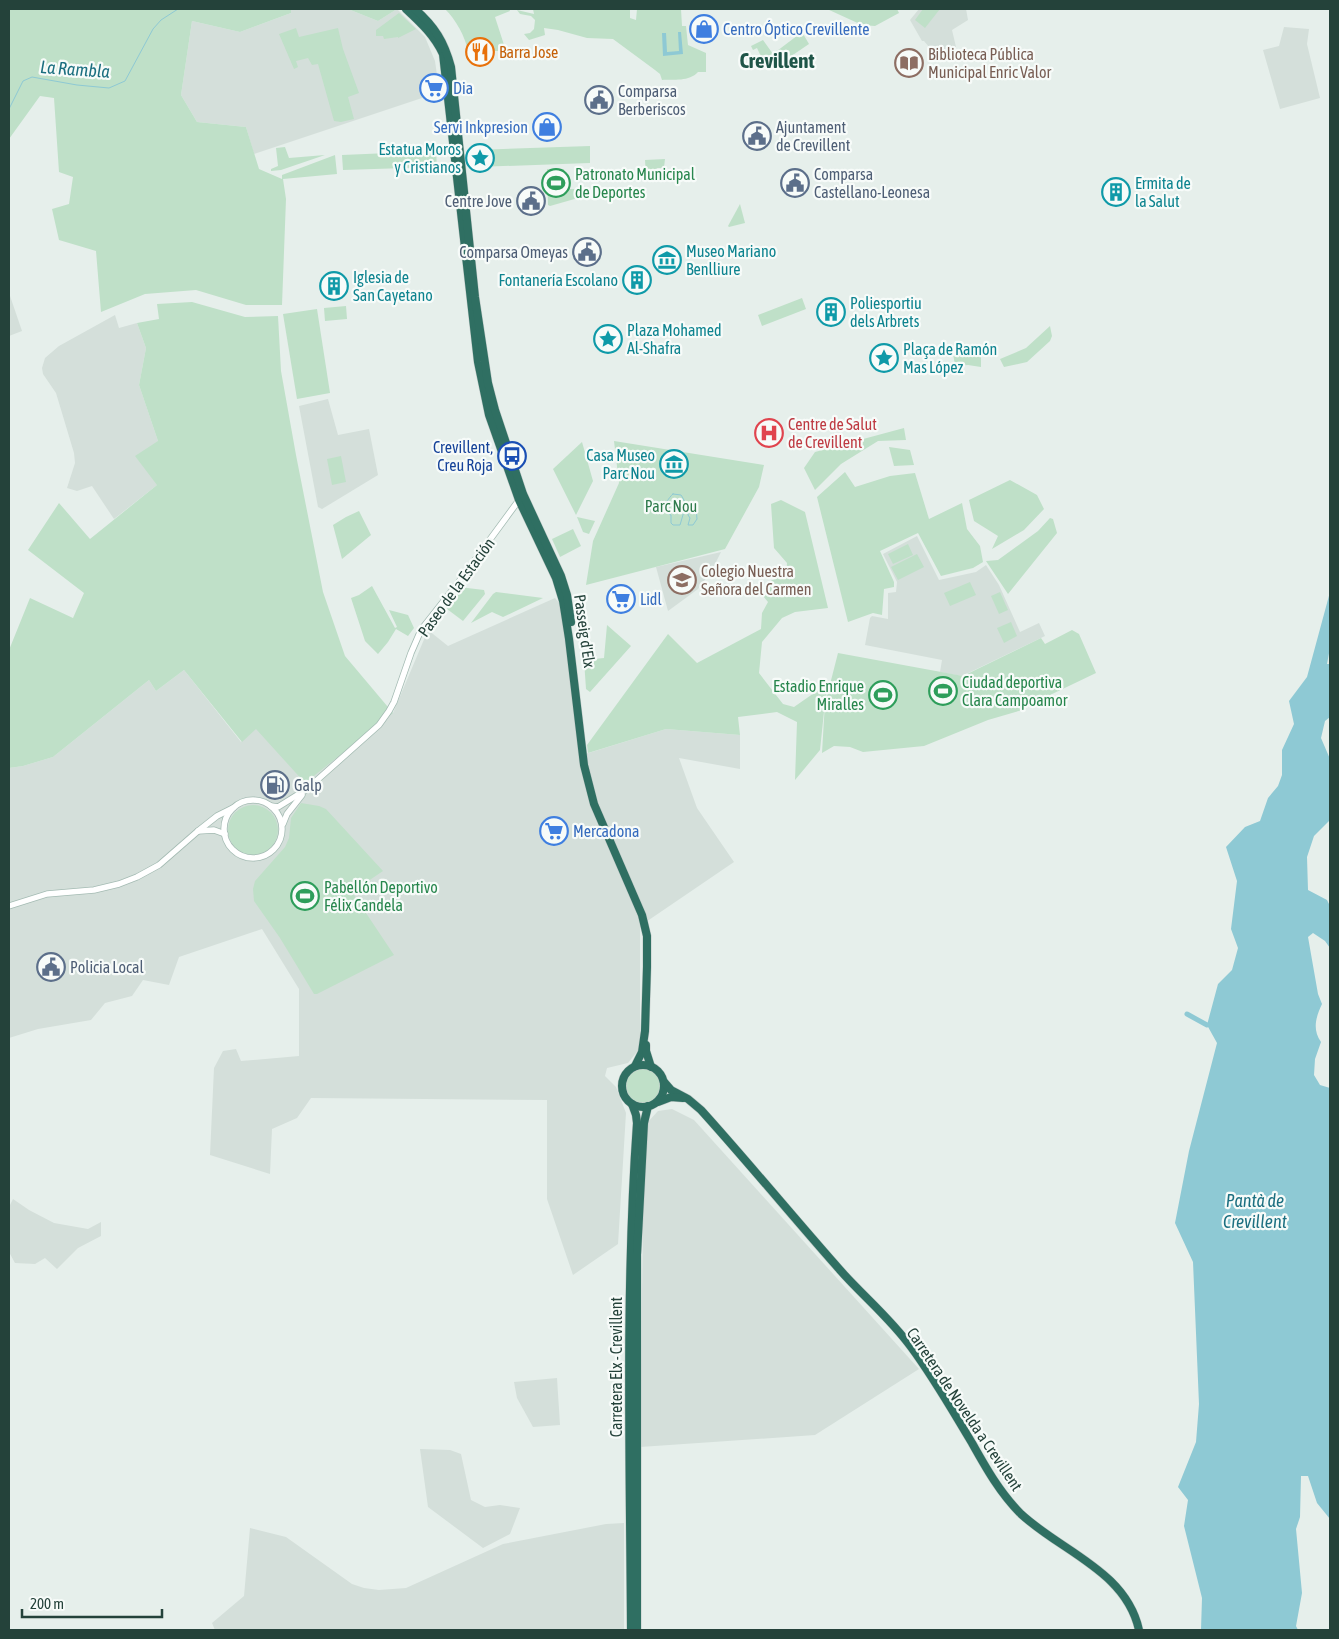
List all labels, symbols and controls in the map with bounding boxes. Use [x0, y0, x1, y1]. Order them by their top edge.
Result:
shop icon: Centro Óptico Crevillente [689, 14, 719, 44]
place label: Centro Óptico Crevillente [723, 20, 869, 39]
restaurant icon: Barra Jose [465, 37, 495, 67]
place label: Barra Jose [499, 43, 558, 61]
place label: Biblioteca Pública Municipal Enric Valor [928, 45, 1051, 82]
district label: Crevillent [739, 48, 815, 72]
library icon: Biblioteca Pública Municipal Enric Valor [894, 48, 924, 78]
water label: La Rambla [40, 56, 111, 82]
supermarket icon: Dia [419, 73, 449, 103]
place label: Dia [453, 79, 473, 97]
place label: Comparsa Berberiscos [618, 82, 686, 118]
public building icon: Comparsa Berberiscos [584, 85, 614, 115]
shop icon: Servi Inkpresion [532, 112, 562, 142]
place label: Servi Inkpresion [434, 118, 528, 137]
place label: Ajuntament de Crevillent [776, 118, 851, 154]
public building icon: Ajuntament de Crevillent [742, 121, 772, 151]
place label: Estatua Moros y Cristianos [378, 140, 461, 177]
place icon: Estatua Moros y Cristianos [465, 143, 495, 173]
place label: Patronato Municipal de Deportes [575, 165, 696, 202]
place label: Comparsa Castellano-Leonesa [814, 165, 930, 201]
sports icon: Patronato Municipal de Deportes [541, 168, 571, 198]
public building icon: Comparsa Castellano-Leonesa [780, 168, 810, 198]
place label: Ermita de la Salut [1135, 174, 1191, 210]
building icon: Ermita de la Salut [1101, 177, 1131, 207]
public building icon: Centre Jove [516, 186, 546, 216]
place label: Centre Jove [445, 192, 512, 210]
public building icon: Comparsa Omeyas [572, 237, 602, 267]
place label: Museo Mariano Benlliure [686, 242, 776, 278]
place label: Comparsa Omeyas [459, 243, 568, 262]
museum icon: Museo Mariano Benlliure [652, 245, 682, 275]
building icon: Fontanería Escolano [622, 265, 652, 295]
place label: Iglesia de San Cayetano [353, 268, 433, 305]
building icon: Iglesia de San Cayetano [319, 271, 349, 301]
place label: Fontanería Escolano [499, 271, 618, 289]
place label: Poliesportiu dels Arbrets [850, 294, 922, 330]
building icon: Poliesportiu dels Arbrets [816, 297, 846, 327]
place label: Plaza Mohamed Al-Shafra [627, 321, 722, 357]
place icon: Plaza Mohamed Al-Shafra [593, 324, 623, 354]
place label: Plaça de Ramón Mas López [903, 340, 997, 377]
place icon: Plaça de Ramón Mas López [869, 343, 899, 373]
place label: Centre de Salut de Crevillent [788, 415, 877, 451]
hospital icon: Centre de Salut de Crevillent [754, 418, 784, 448]
place label: Crevillent, Creu Roja [433, 438, 493, 475]
bus stop icon: Crevillent, Creu Roja [497, 441, 527, 471]
place label: Casa Museo Parc Nou [586, 446, 655, 482]
museum icon: Casa Museo Parc Nou [659, 449, 689, 479]
park label: Parc Nou [645, 497, 697, 515]
street label: Paseo de la Estación [414, 534, 498, 640]
place label: Colegio Nuestra Señora del Carmen [701, 562, 811, 598]
school or university icon: Colegio Nuestra Señora del Carmen [667, 565, 697, 595]
supermarket icon: Lidl [606, 584, 636, 614]
place label: Lidl [640, 590, 662, 608]
street label: Passeig d'Elx [570, 593, 599, 670]
place label: Ciudad deportiva Clara Campoamor [962, 673, 1068, 710]
sports icon: Ciudad deportiva Clara Campoamor [928, 676, 958, 706]
place label: Estadio Enrique Miralles [773, 677, 864, 713]
sports icon: Estadio Enrique Miralles [868, 680, 898, 710]
fuel station icon: Galp [260, 770, 290, 800]
place label: Galp [294, 776, 322, 795]
supermarket icon: Mercadona [539, 816, 569, 846]
place label: Mercadona [573, 822, 639, 840]
place label: Pabellón Deportivo Félix Candela [324, 878, 438, 914]
sports icon: Pabellón Deportivo Félix Candela [290, 881, 320, 911]
public building icon: Policia Local [36, 952, 66, 982]
place label: Policia Local [70, 958, 144, 976]
water label: Pantà de Crevillent [1223, 1190, 1288, 1232]
street label: Carretera Elx - Crevillent [607, 1296, 625, 1437]
street label: Carretera de Novelda a Crevillent [904, 1324, 1027, 1494]
scale bar [22, 1586, 162, 1618]
text: 200 m [30, 1595, 64, 1612]

